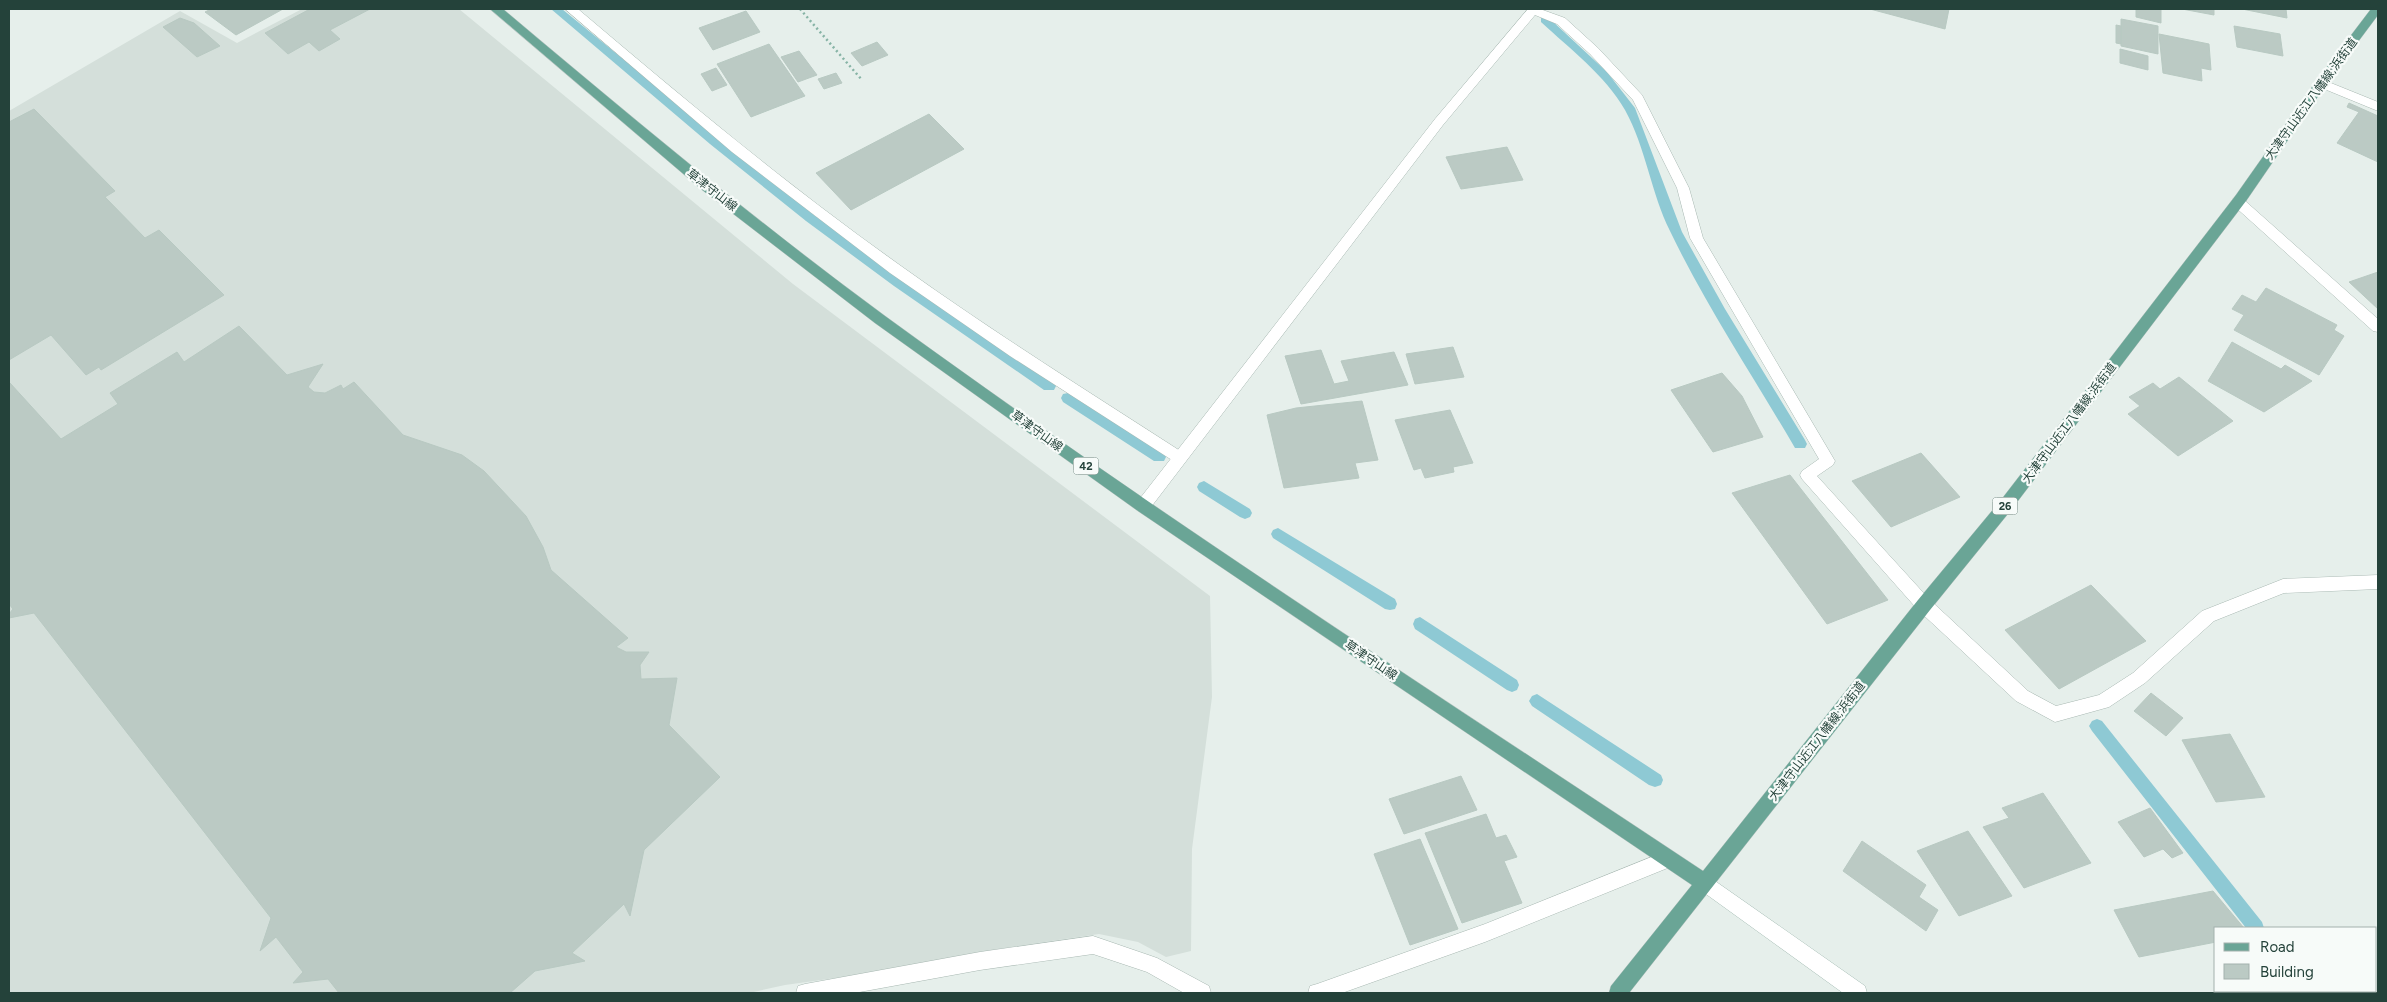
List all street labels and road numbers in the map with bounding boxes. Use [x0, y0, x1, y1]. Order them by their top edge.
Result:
street label: 大津守山近江八幡線;浜街道 [2262, 35, 2360, 163]
street label: 草津守山線 [684, 166, 740, 214]
street label: 大津守山近江八幡線;浜街道 [2019, 360, 2119, 486]
street label: 草津守山線 [1009, 408, 1065, 454]
road number: 42 [1074, 458, 1098, 474]
road number: 26 [1992, 498, 2018, 514]
street label: 草津守山線 [1342, 637, 1400, 683]
street label: 大津守山近江八幡線;浜街道 [1766, 679, 1868, 803]

